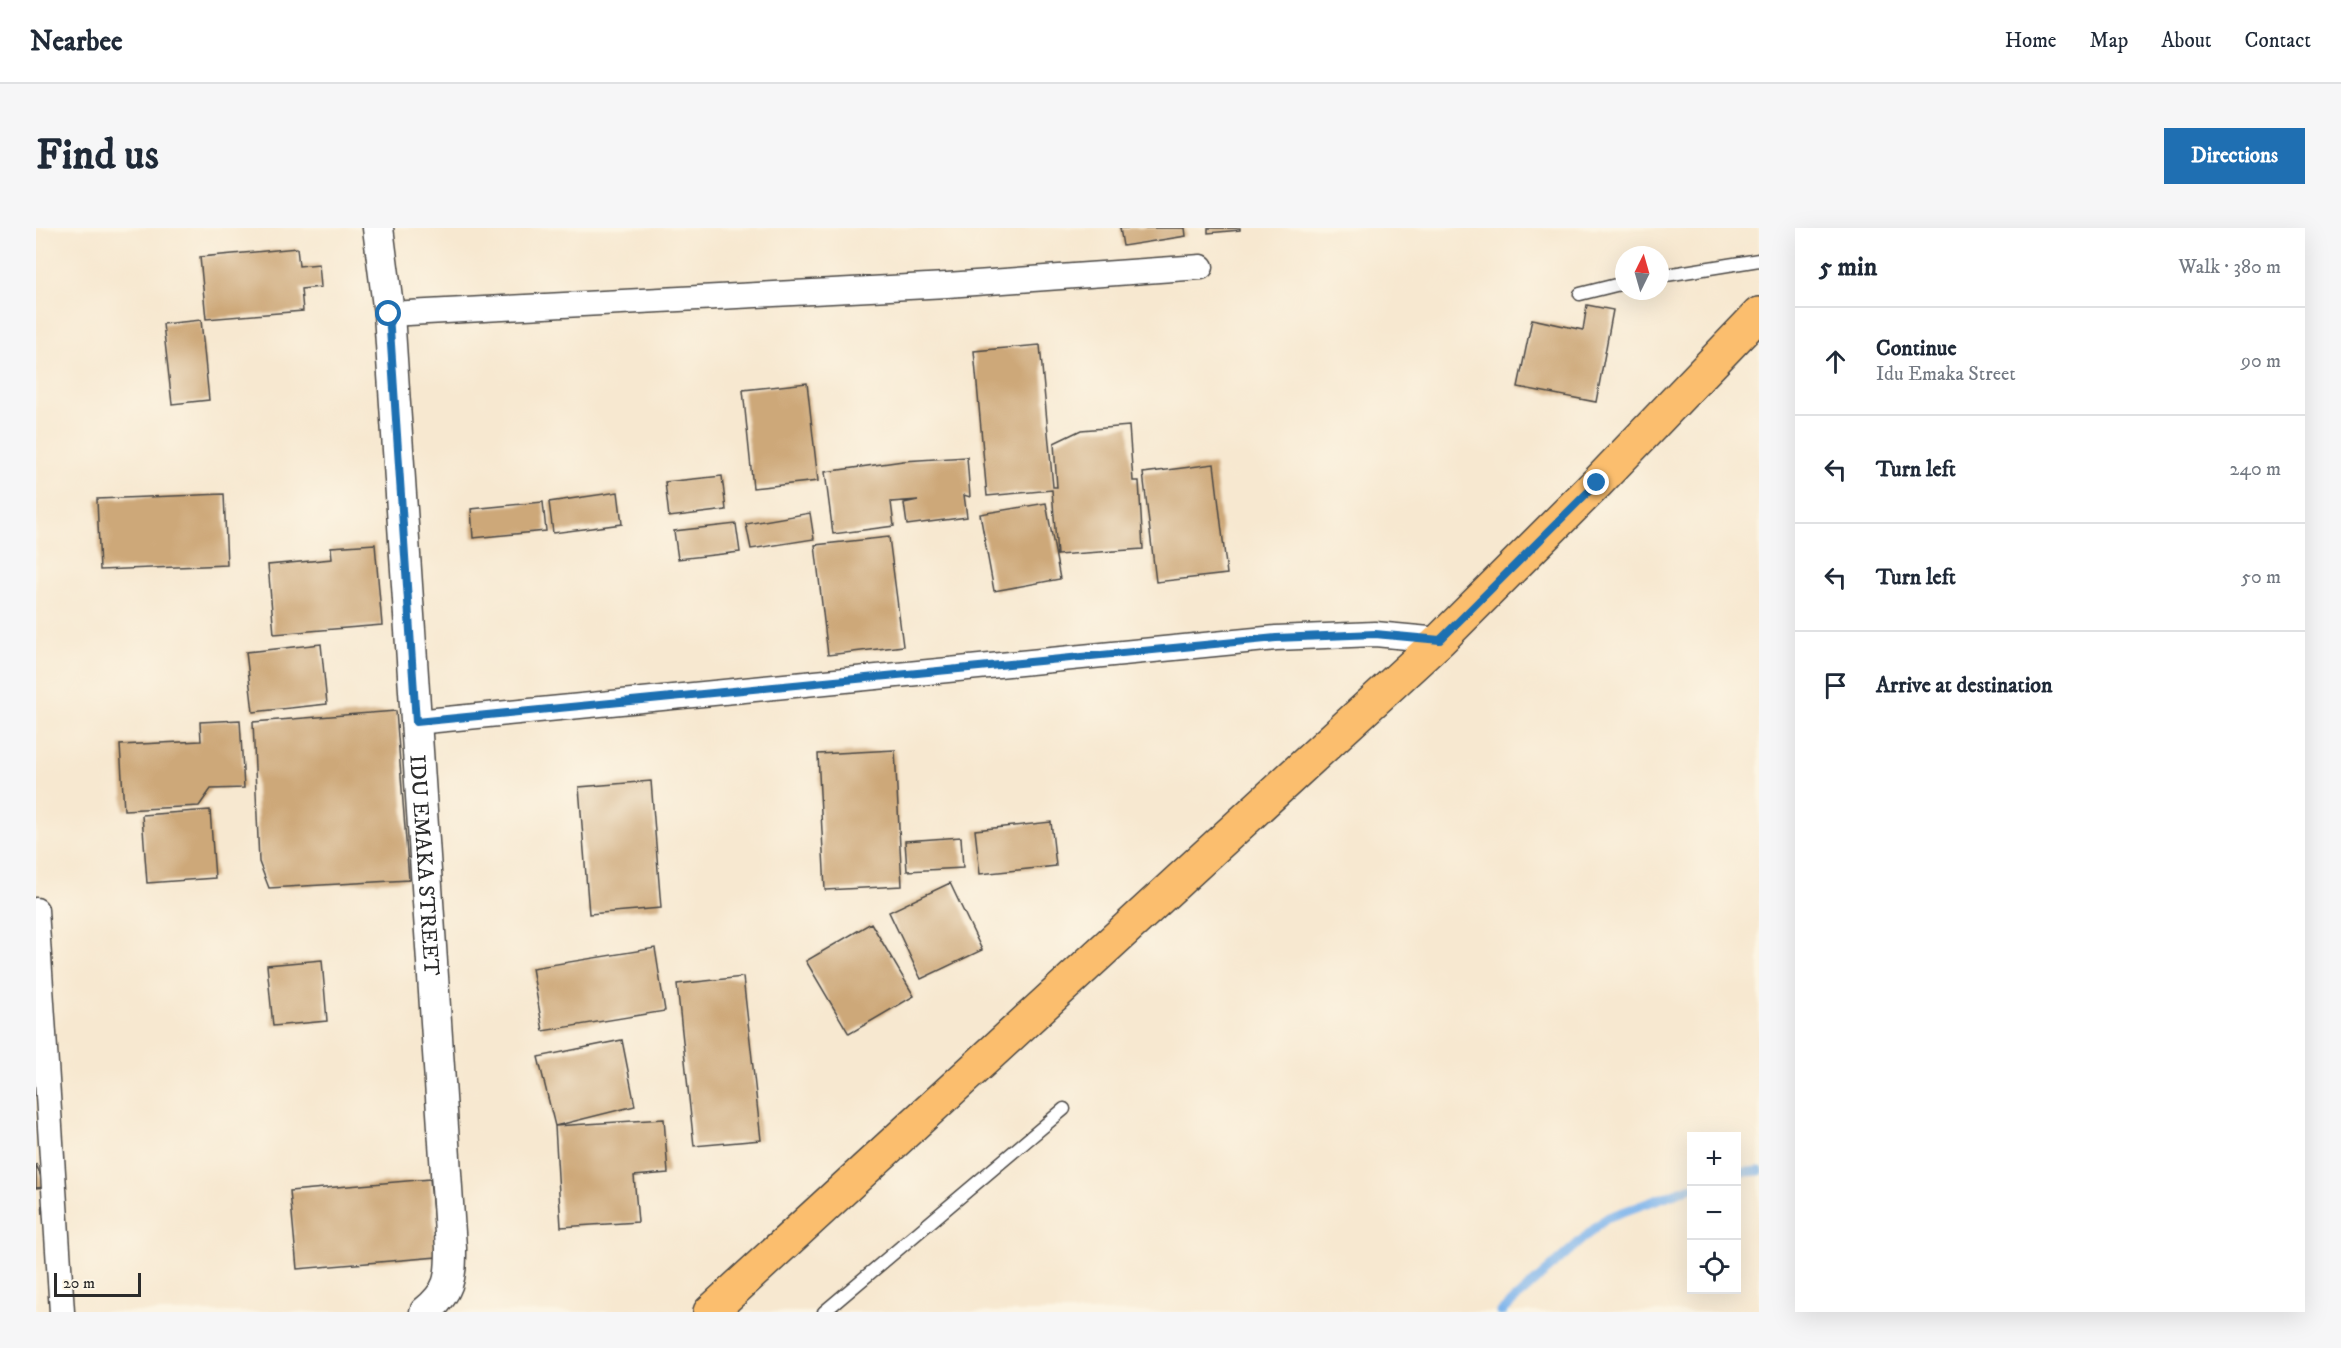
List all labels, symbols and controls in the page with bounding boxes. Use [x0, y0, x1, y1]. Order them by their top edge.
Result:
text: Nearbee [30, 24, 123, 59]
text: Home [2005, 28, 2057, 54]
text: Map [2090, 28, 2128, 54]
text: About [2161, 28, 2212, 54]
text: Contact [2245, 28, 2311, 54]
button: Directions [2164, 128, 2305, 184]
text: Find us [36, 130, 159, 182]
north arrow [1615, 246, 1669, 300]
text: 5 min [1819, 251, 1877, 284]
text: Walk · 380 m [2179, 255, 2281, 280]
route start [375, 300, 401, 326]
text: Continue [1876, 335, 1957, 362]
icon: ahead [1819, 345, 1852, 378]
text: 90 m [2241, 349, 2281, 374]
text: Idu Emaka Street [1876, 362, 2016, 387]
icon: left [1819, 453, 1852, 486]
text: Turn left [1876, 456, 1956, 483]
text: 240 m [2230, 457, 2281, 482]
route end [1583, 469, 1609, 495]
icon: left [1819, 561, 1852, 594]
text: Turn left [1876, 564, 1956, 591]
text: 50 m [2241, 565, 2281, 590]
icon: arrive [1819, 669, 1852, 702]
text: Arrive at destination [1876, 672, 2053, 699]
street label: IDU EMAKA STREET [403, 754, 445, 977]
map controls [1687, 1132, 1741, 1294]
button: + [1687, 1132, 1741, 1186]
button: − [1687, 1186, 1741, 1240]
button: locate [1687, 1240, 1741, 1294]
scale bar [54, 1270, 141, 1298]
text: 20 m [63, 1273, 95, 1293]

